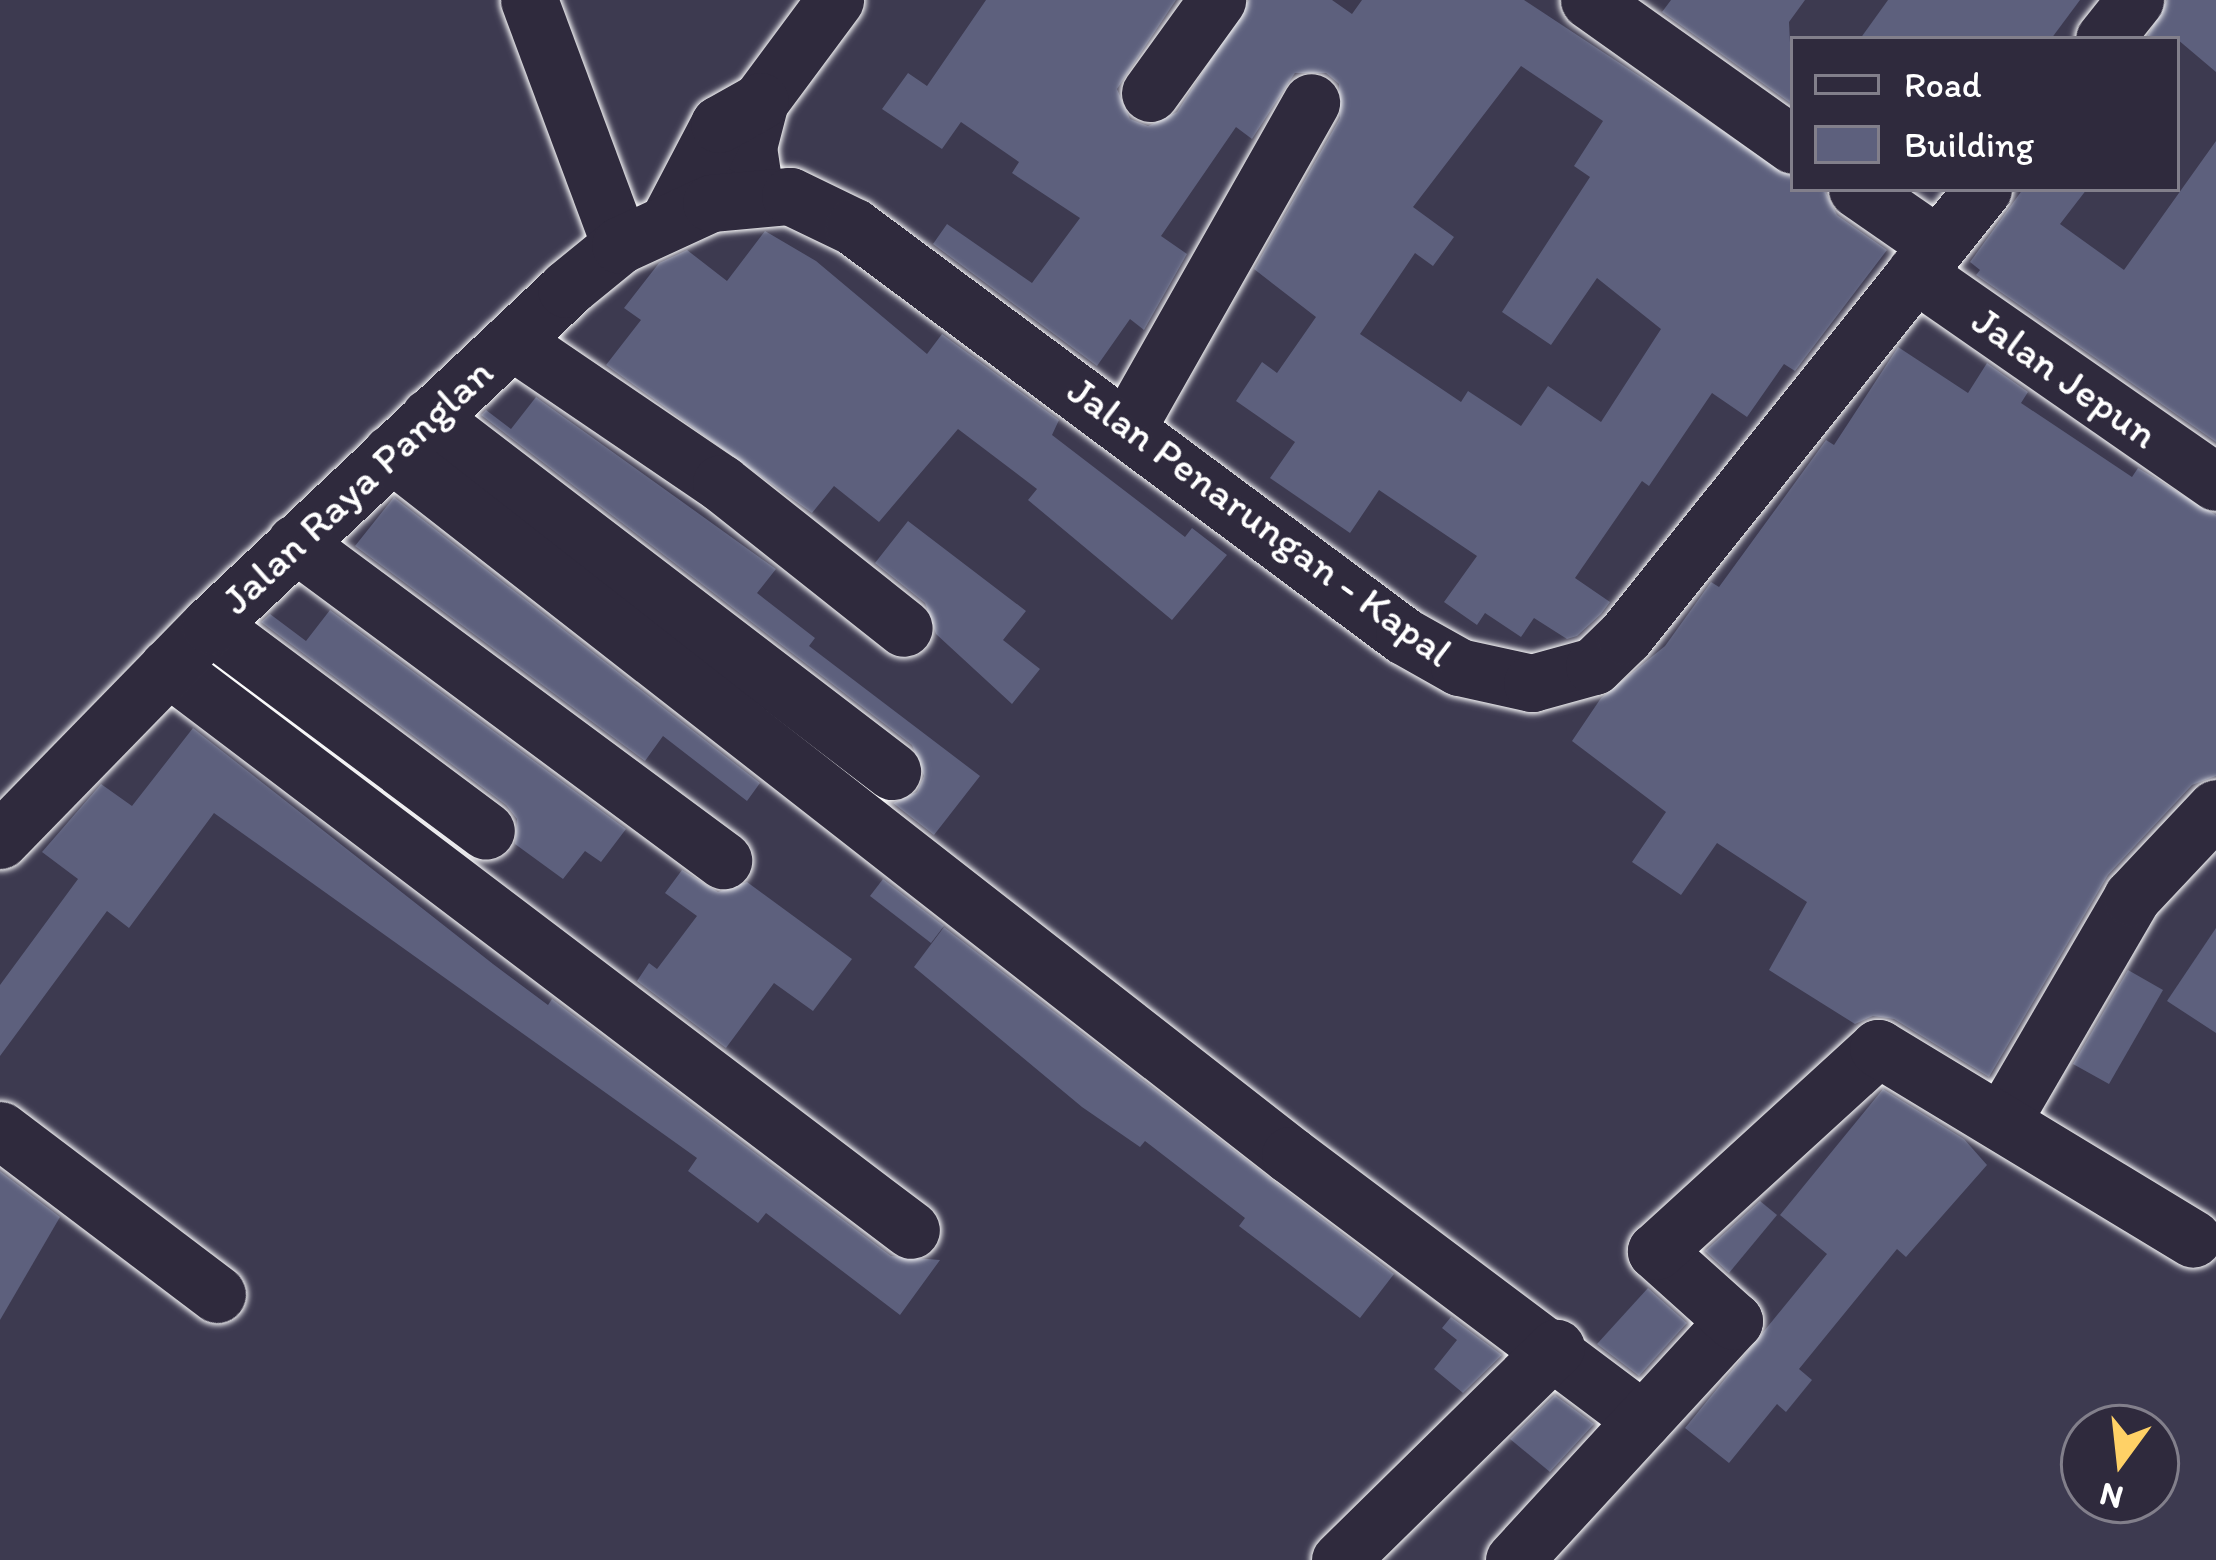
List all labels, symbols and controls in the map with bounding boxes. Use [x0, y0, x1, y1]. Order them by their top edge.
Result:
legend [1790, 36, 2180, 192]
text: Road [1904, 63, 1982, 106]
text: Building [1904, 123, 2034, 166]
street label: Jalan Jepun [1963, 295, 2167, 459]
street label: Jalan Raya Panglan [212, 349, 502, 623]
street label: Jalan Penarungan - Kapal [1059, 365, 1461, 677]
north arrow [2060, 1404, 2180, 1524]
text: N [2096, 1475, 2127, 1518]

